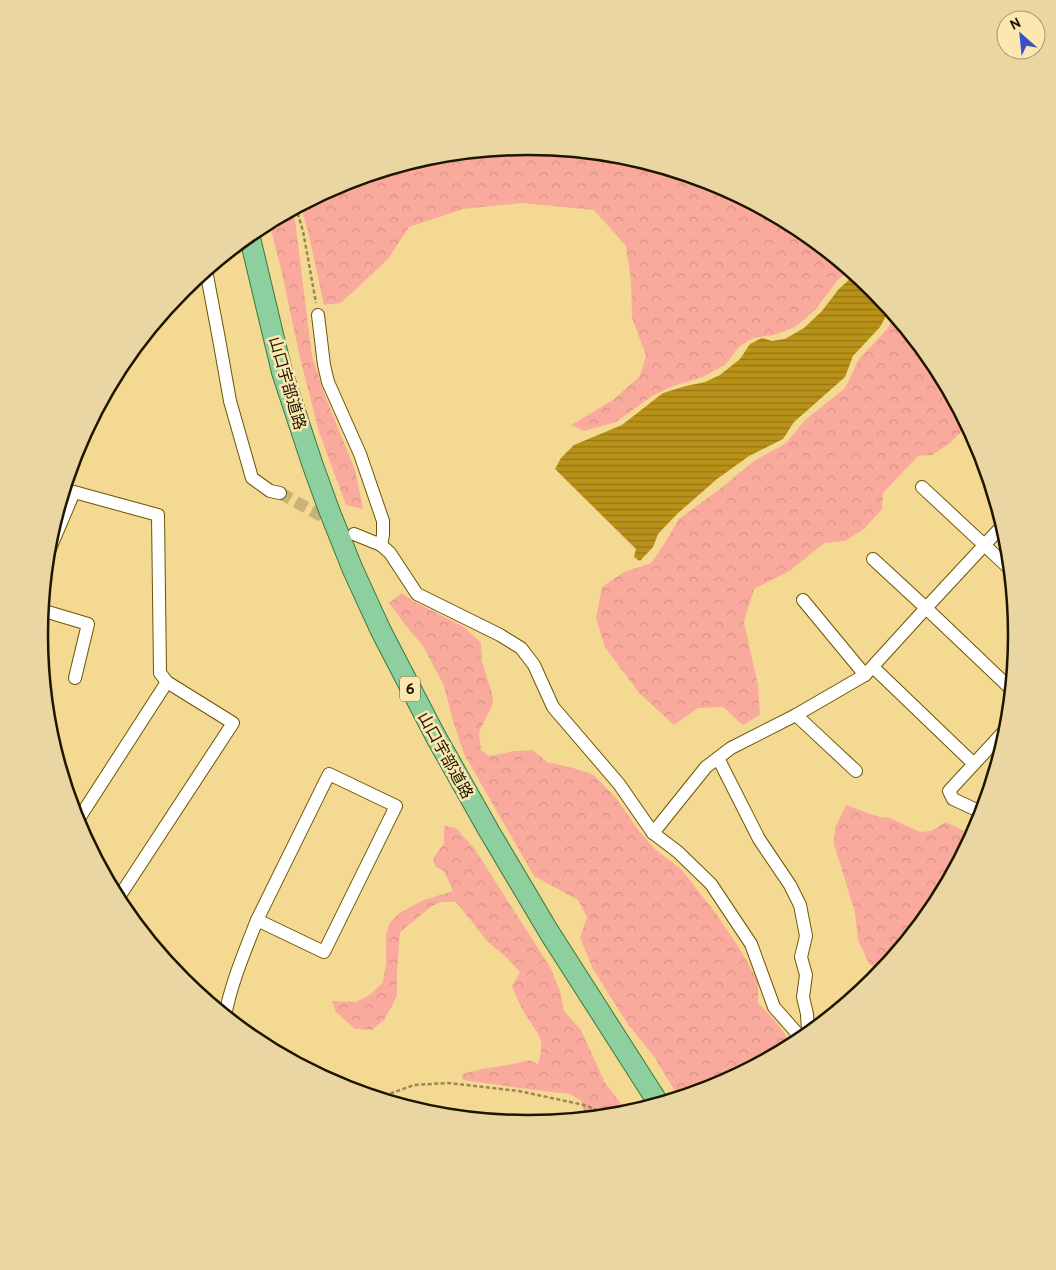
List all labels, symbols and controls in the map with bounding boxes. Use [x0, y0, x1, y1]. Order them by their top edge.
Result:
north arrow [996, 10, 1046, 60]
text: N [1007, 15, 1024, 35]
street label: 山口宇部道路 [263, 335, 309, 432]
road number: 6 [400, 676, 420, 702]
street label: 山口宇部道路 [412, 709, 476, 803]

